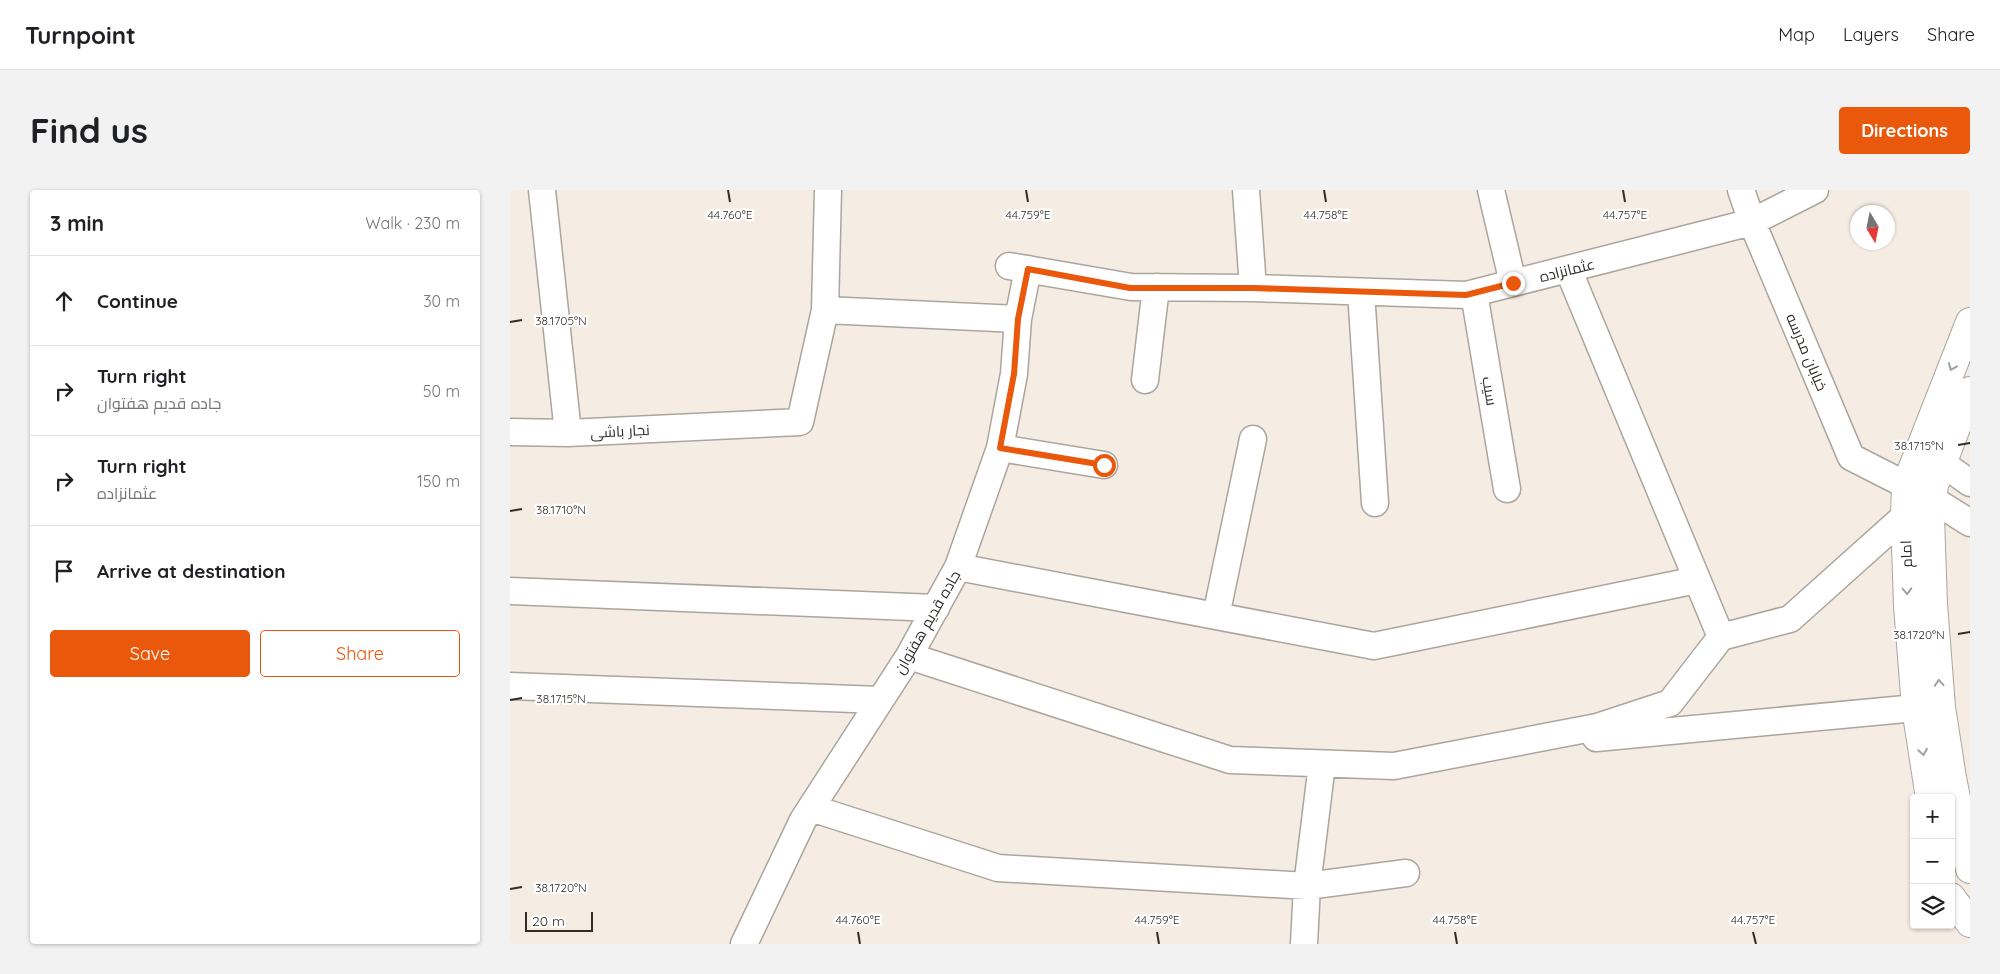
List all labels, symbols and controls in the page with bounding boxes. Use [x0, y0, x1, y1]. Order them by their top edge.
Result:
text: Turnpoint [25, 20, 136, 50]
text: Map [1778, 23, 1815, 46]
text: Layers [1843, 23, 1899, 46]
text: Share [1927, 23, 1975, 46]
button: Directions [1839, 107, 1970, 154]
text: Find us [30, 108, 148, 152]
north arrow [1850, 205, 1895, 250]
text: 44.760°E [707, 207, 753, 222]
text: 44.759°E [1005, 207, 1051, 222]
text: 44.758°E [1304, 207, 1349, 222]
text: 44.757°E [1603, 207, 1647, 222]
text: 3 min [50, 210, 104, 236]
text: Walk · 230 m [365, 213, 460, 233]
street label: عثمانزاده [1537, 254, 1597, 286]
route end [1502, 272, 1525, 295]
icon: ahead [50, 287, 78, 315]
text: Continue [97, 289, 178, 313]
text: 30 m [423, 291, 460, 311]
street label: خیابان مدرسه [1781, 310, 1832, 394]
text: 38.1705°N [535, 313, 587, 328]
one-way arrow [1948, 362, 1958, 371]
text: Turn right [97, 364, 186, 388]
street label: سیب [1478, 375, 1502, 407]
icon: right [50, 377, 78, 405]
text: 50 m [423, 381, 460, 401]
text: جاده قدیم هفتوان [97, 393, 221, 413]
street label: نجار باشی [590, 420, 650, 443]
text: 38.1715°N [1894, 438, 1944, 453]
text: Turn right [97, 454, 186, 478]
route start [1093, 454, 1116, 477]
icon: right [50, 467, 78, 495]
text: 150 m [417, 471, 460, 491]
text: عثمانزاده [97, 483, 157, 503]
text: 38.1710°N [536, 502, 586, 517]
street label: امام [1896, 540, 1917, 568]
icon: arrive [50, 557, 78, 585]
text: Arrive at destination [97, 559, 286, 583]
street label: جاده قدیم هفتوان [890, 567, 965, 678]
one-way arrow [1902, 587, 1913, 595]
text: 38.1720°N [1893, 627, 1945, 642]
button: Save [50, 630, 250, 677]
button: Share [260, 630, 460, 677]
one-way arrow [1934, 679, 1945, 687]
text: 38.1715°N [536, 691, 586, 706]
one-way arrow [1917, 748, 1927, 757]
map controls [1910, 794, 1955, 929]
button: + [1910, 794, 1955, 839]
button: − [1910, 839, 1955, 884]
text: 38.1720°N [535, 880, 587, 895]
button: layers [1910, 884, 1955, 929]
scale bar [525, 909, 592, 932]
text: 20 m [532, 912, 565, 930]
text: 44.760°E [835, 912, 881, 927]
text: 44.759°E [1134, 912, 1180, 927]
text: 44.758°E [1433, 912, 1478, 927]
text: 44.757°E [1731, 912, 1775, 927]

